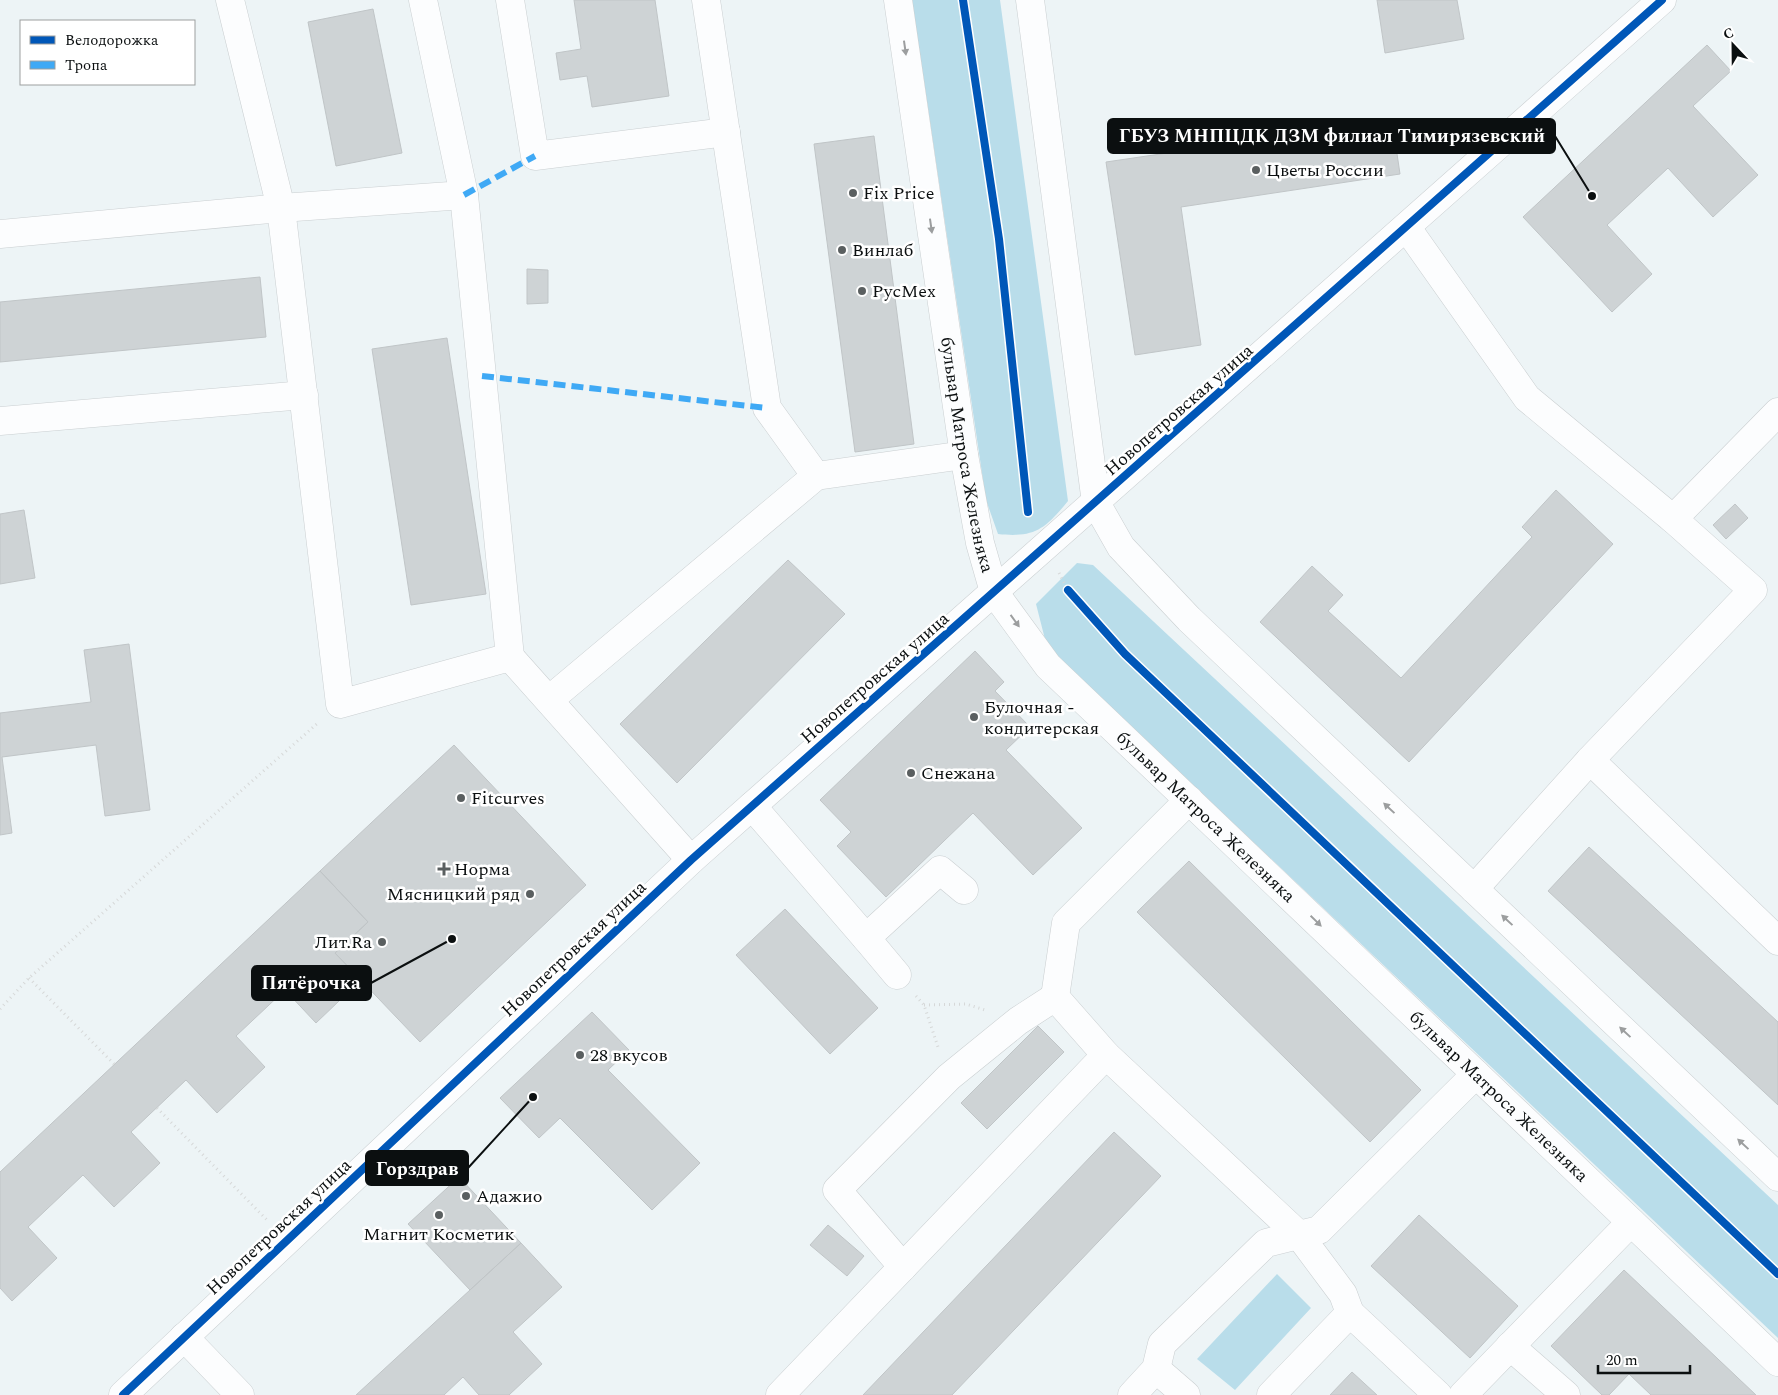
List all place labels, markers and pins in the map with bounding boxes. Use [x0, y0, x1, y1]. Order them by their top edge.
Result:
callout: ГБУЗ МНПЦДК ДЗМ филиал Тимирязевский [1108, 119, 1555, 153]
place label: Цветы России [1266, 157, 1384, 184]
marker: Цветы России [1250, 164, 1262, 176]
place label: Fix Price [863, 180, 934, 207]
marker: Fix Price [847, 187, 859, 199]
place label: Винлаб [852, 237, 914, 264]
marker: Винлаб [836, 244, 848, 256]
place label: РусМех [872, 278, 936, 305]
marker: РусМех [856, 285, 868, 297]
place label: Булочная - кондитерская [984, 694, 1099, 742]
marker: Булочная - кондитерская [968, 711, 980, 723]
place label: Снежана [921, 760, 995, 787]
marker: Снежана [905, 767, 917, 779]
place label: Fitcurves [471, 785, 545, 812]
marker: Fitcurves [455, 792, 467, 804]
place label: Норма [454, 856, 510, 883]
marker: Норма [438, 863, 450, 875]
place label: Мясницкий ряд [387, 881, 520, 908]
marker: Мясницкий ряд [524, 888, 536, 900]
place label: Лит.Ra [315, 929, 372, 956]
marker: Лит.Ra [376, 936, 388, 948]
callout: Пятёрочка [252, 966, 371, 1000]
place label: 28 вкусов [590, 1042, 668, 1069]
marker: 28 вкусов [574, 1049, 586, 1061]
callout: Горздрав [366, 1151, 468, 1185]
place label: Адажио [476, 1183, 542, 1210]
marker: Адажио [460, 1190, 472, 1202]
marker: Магнит Косметик [433, 1209, 445, 1221]
place label: Магнит Косметик [363, 1221, 515, 1248]

